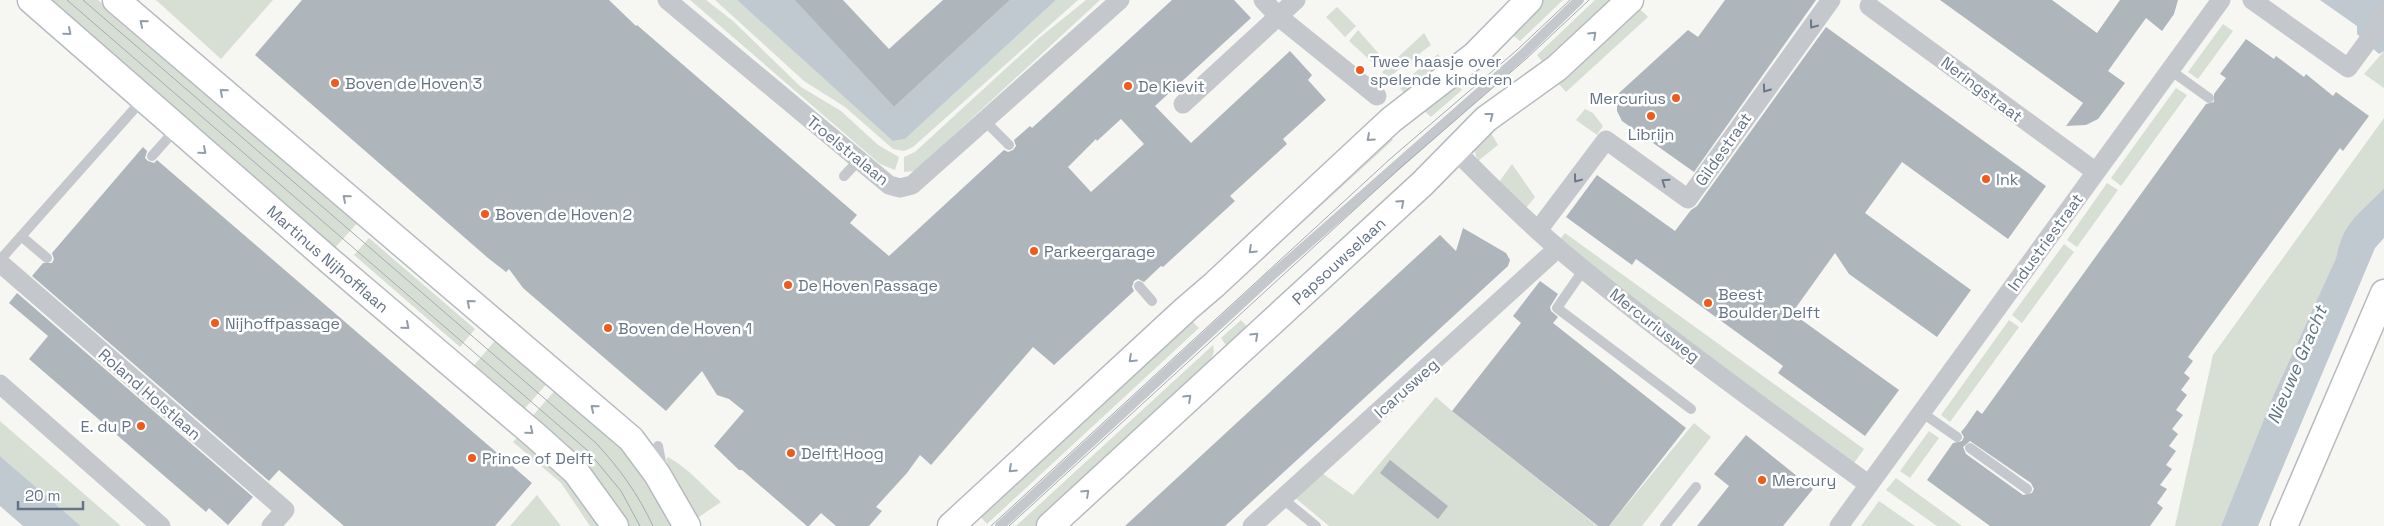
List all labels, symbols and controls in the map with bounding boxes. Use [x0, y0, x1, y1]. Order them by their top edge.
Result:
one-way arrow [1810, 19, 1819, 29]
one-way arrow [139, 20, 148, 29]
one-way arrow [62, 26, 71, 35]
one-way arrow [1587, 31, 1596, 40]
place label: Twee haasje over spelende kinderen [1370, 51, 1512, 90]
street label: Neringstraat [1937, 52, 2027, 127]
marker: Twee haasje over spelende kinderen [1354, 64, 1366, 76]
place label: Boven de Hoven 3 [345, 73, 482, 94]
place label: De Kievit [1138, 76, 1205, 97]
marker: Boven de Hoven 3 [329, 77, 341, 89]
marker: De Kievit [1122, 80, 1134, 92]
one-way arrow [1763, 83, 1772, 93]
place label: Mercurius [1589, 88, 1666, 109]
one-way arrow [220, 89, 229, 98]
marker: Mercurius [1670, 92, 1682, 104]
street label: Gildestraat [1690, 109, 1756, 190]
marker: Librijn [1645, 110, 1657, 122]
street label: Troelstralaan [802, 111, 893, 190]
one-way arrow [1484, 114, 1493, 122]
place label: Librijn [1628, 124, 1674, 145]
one-way arrow [1367, 133, 1376, 142]
one-way arrow [198, 145, 207, 154]
place label: Ink [1996, 169, 2019, 190]
one-way arrow [1574, 173, 1582, 182]
marker: Ink [1980, 173, 1992, 185]
one-way arrow [1661, 179, 1671, 188]
street label: Industriestraat [2003, 189, 2088, 295]
one-way arrow [343, 194, 352, 203]
one-way arrow [1395, 200, 1404, 209]
street label: Martinus Nijhofflaan [262, 201, 393, 317]
place label: Boven de Hoven 2 [495, 204, 632, 225]
marker: Boven de Hoven 2 [479, 208, 491, 220]
street label: Papsouwselaan [1288, 213, 1390, 309]
place label: Parkeergarage [1044, 241, 1156, 262]
one-way arrow [1249, 244, 1258, 253]
marker: Parkeergarage [1028, 245, 1040, 257]
place label: De Hoven Passage [798, 275, 938, 296]
marker: De Hoven Passage [782, 279, 794, 291]
street label: Mercuriusweg [1605, 284, 1704, 367]
place label: Beest Boulder Delft [1718, 284, 1820, 323]
marker: Beest Boulder Delft [1702, 297, 1714, 309]
one-way arrow [467, 301, 476, 309]
water label: Nieuwe Gracht [2261, 301, 2332, 427]
place label: Nijhoffpassage [225, 313, 340, 334]
marker: Nijhoffpassage [209, 317, 221, 329]
place label: Boven de Hoven 1 [618, 318, 752, 339]
one-way arrow [400, 320, 409, 329]
marker: Boven de Hoven 1 [602, 322, 614, 334]
one-way arrow [1250, 333, 1259, 342]
street label: Roland Holstlaan [94, 344, 205, 445]
one-way arrow [1128, 353, 1137, 362]
street label: Icarusweg [1370, 354, 1443, 423]
one-way arrow [1183, 395, 1192, 404]
one-way arrow [591, 405, 600, 414]
place label: E. du P [81, 416, 131, 437]
marker: E. du P [135, 420, 147, 432]
one-way arrow [524, 425, 533, 434]
place label: Delft Hoog [801, 443, 884, 464]
marker: Delft Hoog [785, 447, 797, 459]
place label: Prince of Delft [482, 448, 593, 469]
marker: Prince of Delft [466, 452, 478, 464]
one-way arrow [1009, 463, 1018, 472]
place label: Mercury [1772, 470, 1836, 491]
marker: Mercury [1756, 474, 1768, 486]
scale bar [18, 478, 82, 510]
text: 20 m [25, 486, 60, 505]
one-way arrow [1080, 490, 1089, 499]

